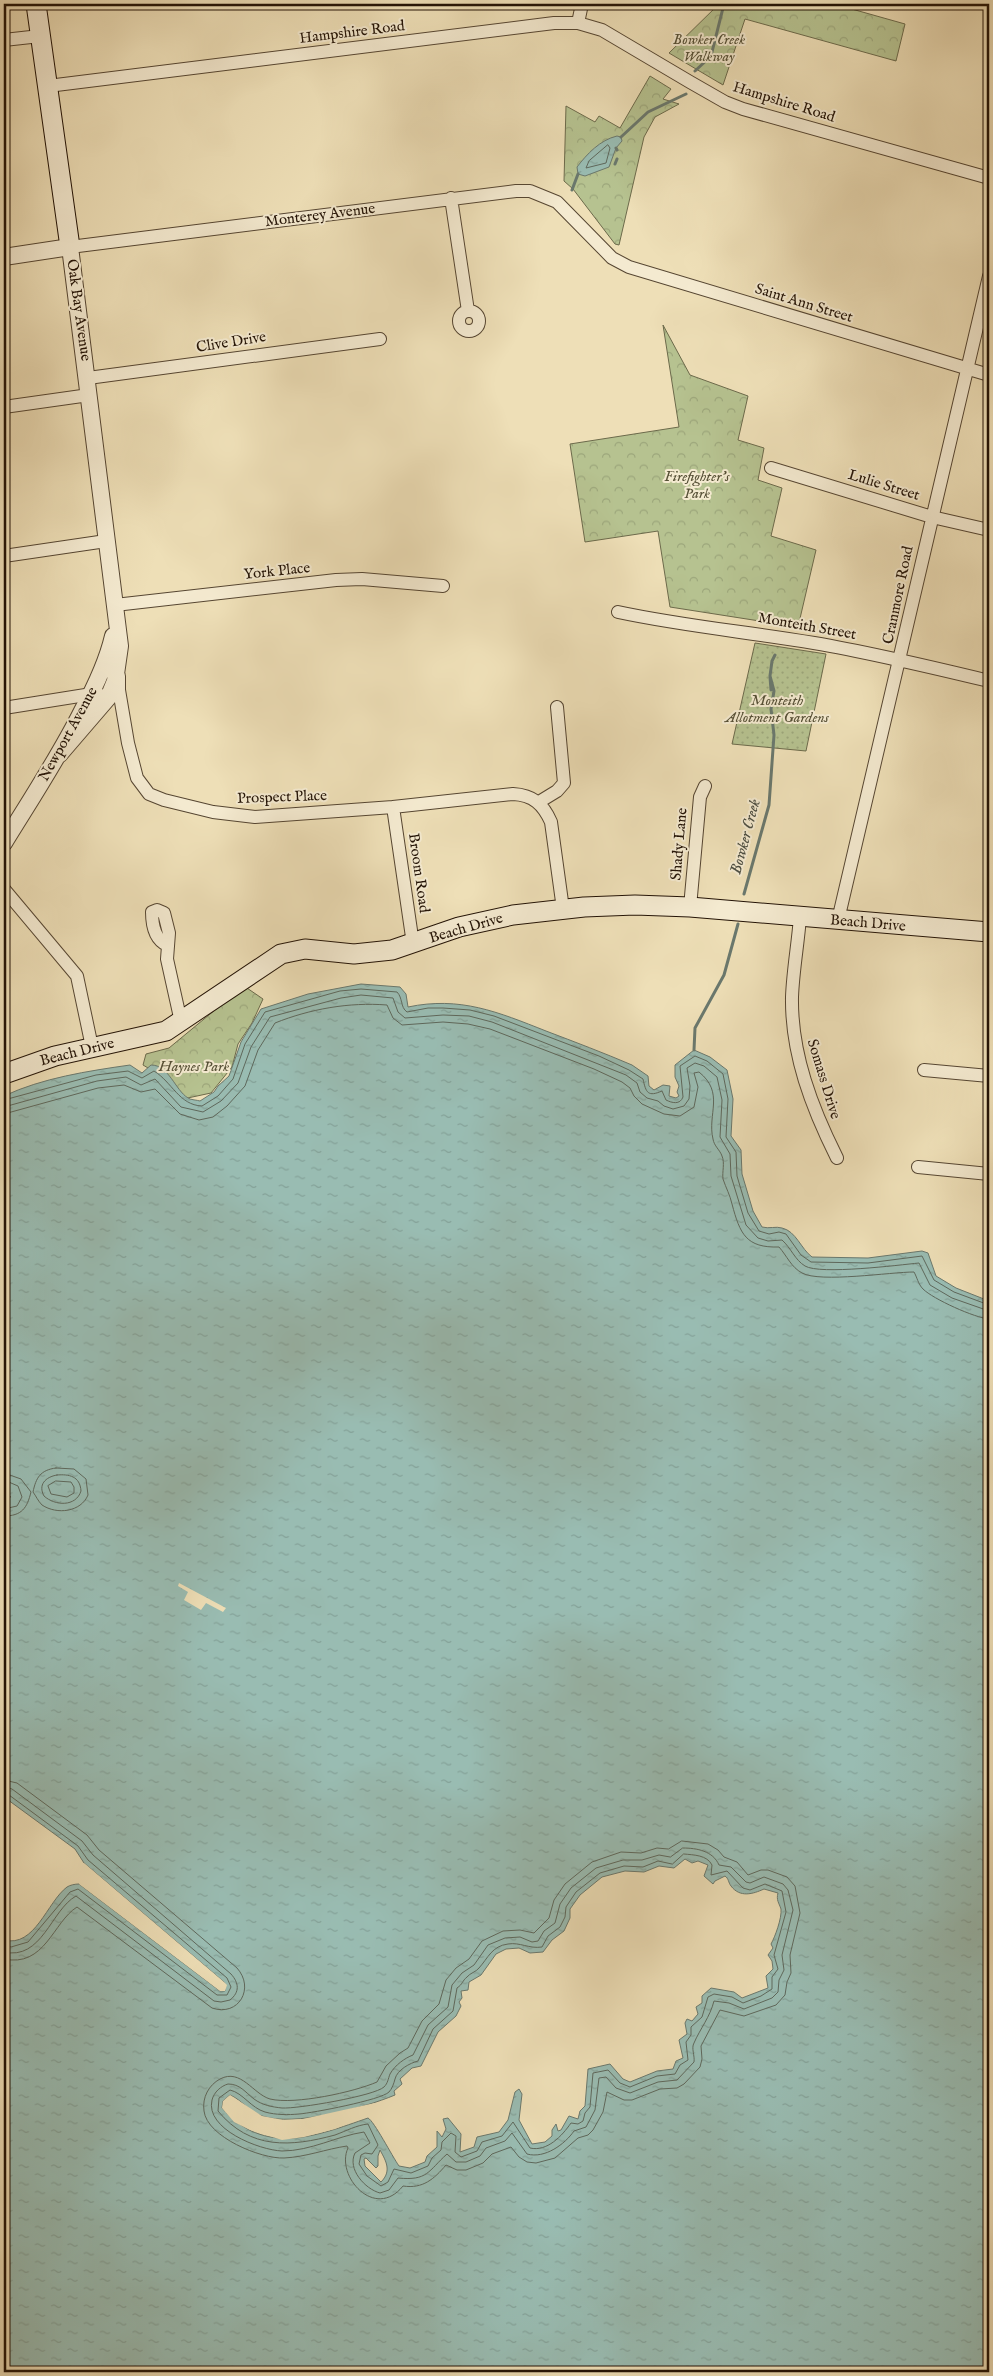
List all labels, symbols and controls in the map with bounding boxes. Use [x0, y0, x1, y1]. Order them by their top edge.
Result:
street label: Hampshire Road [298, 16, 407, 48]
park label: Bowker Creek Walkway [673, 30, 745, 66]
street label: Hampshire Road [731, 77, 838, 127]
street label: Monterey Avenue [264, 199, 376, 231]
street label: Oak Bay Avenue [62, 258, 96, 362]
street label: Saint Ann Street [753, 279, 855, 327]
street label: Clive Drive [195, 327, 267, 357]
street label: Lulie Street [846, 465, 922, 505]
park label: Firefighter's Park [664, 467, 730, 503]
street label: Cranmore Road [878, 543, 918, 646]
street label: York Place [243, 558, 311, 584]
street label: Monteith Street [756, 608, 858, 644]
street label: Newport Avenue [34, 683, 102, 785]
park label: Monteith Allotment Gardens [723, 691, 829, 727]
street label: Prospect Place [237, 786, 327, 808]
water label: Bowker Creek [726, 797, 766, 877]
street label: Shady Lane [666, 807, 692, 881]
street label: Broom Road [404, 832, 434, 915]
street label: Beach Drive [427, 908, 505, 948]
street label: Beach Drive [829, 910, 907, 936]
street label: Beach Drive [38, 1034, 116, 1070]
street label: Somass Drive [803, 1037, 845, 1121]
park label: Haynes Park [158, 1057, 229, 1076]

